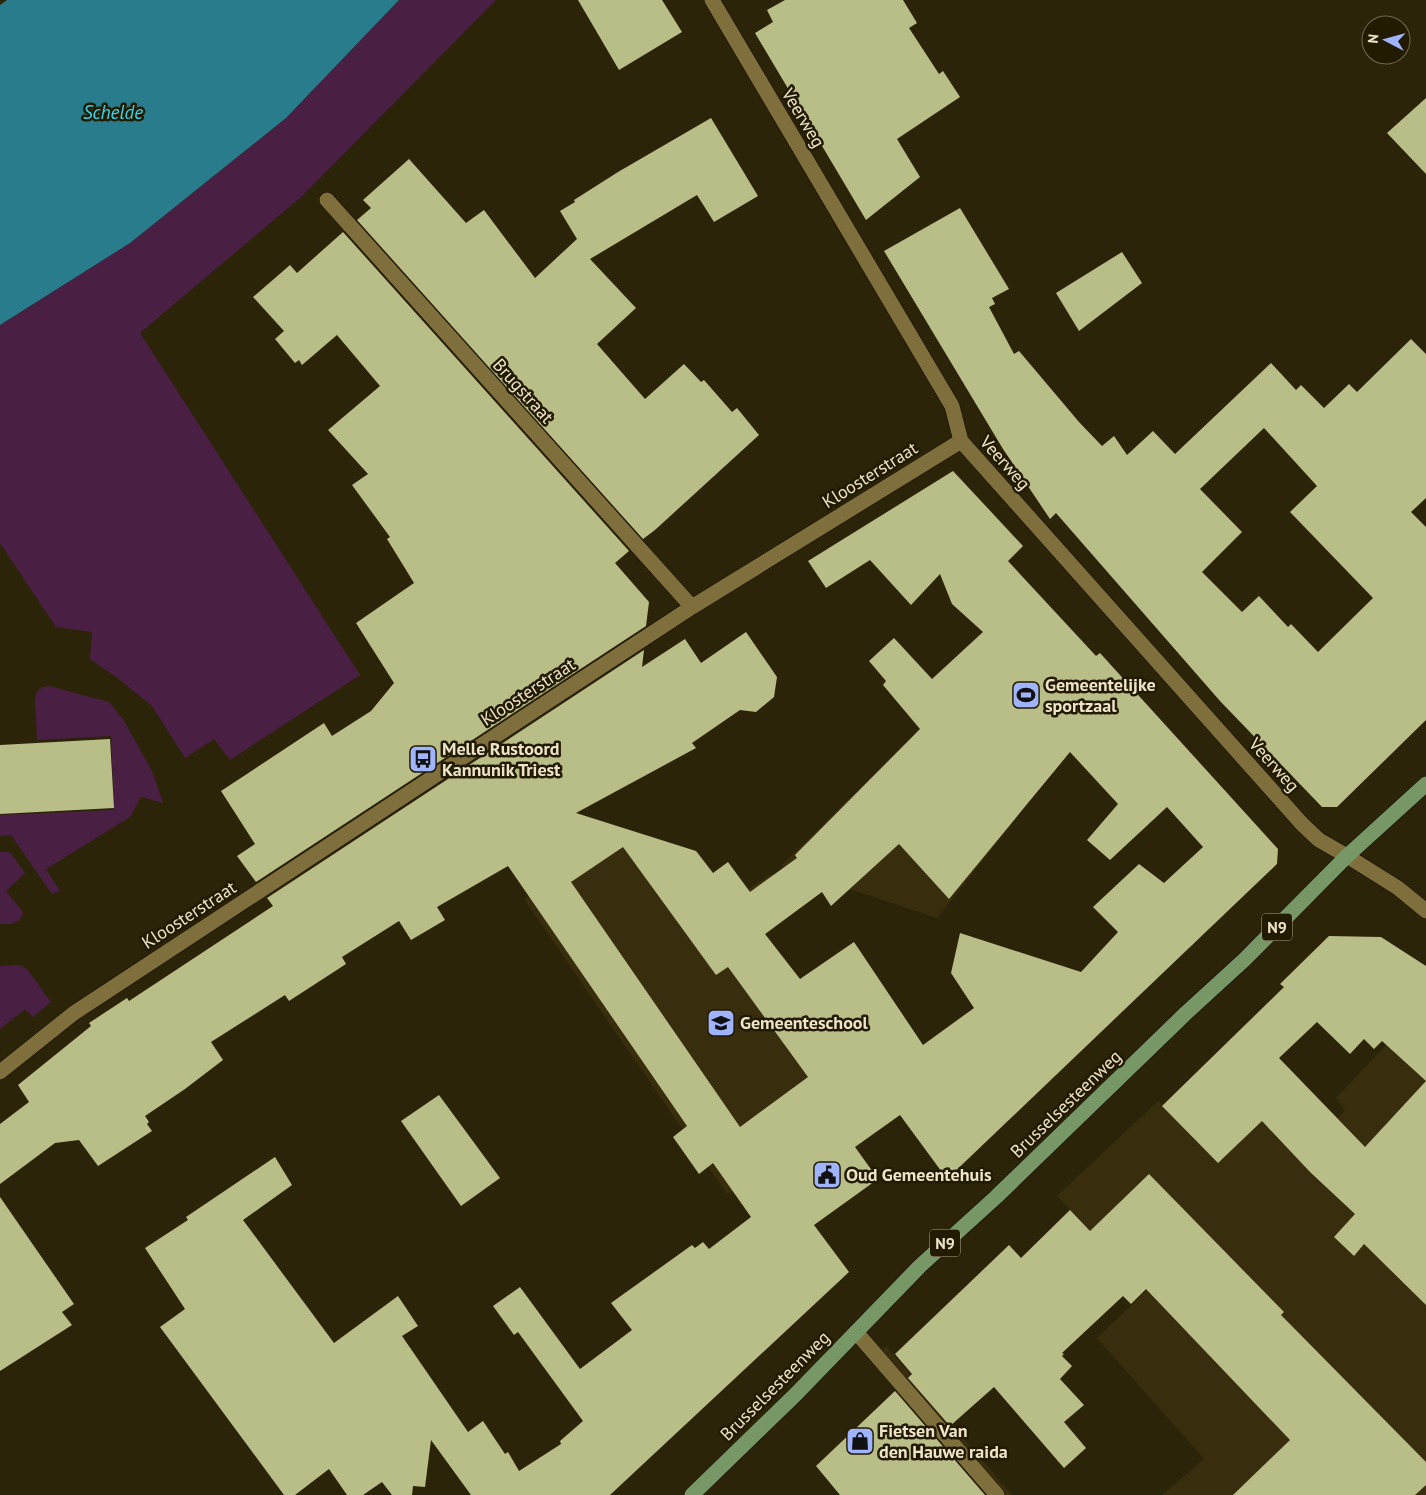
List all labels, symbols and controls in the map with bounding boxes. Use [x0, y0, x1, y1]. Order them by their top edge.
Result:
north arrow [1361, 15, 1411, 65]
text: N [1364, 33, 1383, 44]
street label: Veerweg [776, 83, 830, 152]
water label: Schelde [83, 100, 143, 124]
street label: Brugstraat [488, 353, 559, 428]
street label: Veerweg [974, 430, 1036, 495]
street label: Kloosterstraat [818, 436, 922, 513]
street label: Kloosterstraat [476, 653, 579, 731]
place label: Gemeentelijke sportzaal [1045, 673, 1156, 717]
sports icon: Gemeentelijke sportzaal [1011, 680, 1041, 710]
street label: Veerweg [1243, 732, 1305, 797]
place label: Melle Rustoord Kannunik Triest [442, 737, 561, 781]
bus stop icon: Melle Rustoord Kannunik Triest [408, 744, 438, 774]
street label: Kloosterstraat [137, 876, 240, 954]
road number: N9 [1262, 914, 1292, 940]
school or university icon: Gemeenteschool [706, 1008, 736, 1038]
place label: Gemeenteschool [740, 1011, 868, 1034]
street label: Brusselsesteenweg [1005, 1045, 1126, 1163]
public building icon: Oud Gemeentehuis [812, 1160, 842, 1190]
place label: Oud Gemeentehuis [846, 1163, 992, 1186]
road number: N9 [930, 1230, 960, 1256]
street label: Brusselsesteenweg [715, 1326, 834, 1445]
place label: Fietsen Van den Hauwe raida [879, 1419, 1008, 1463]
shop icon: Fietsen Van den Hauwe raida [845, 1426, 875, 1456]

